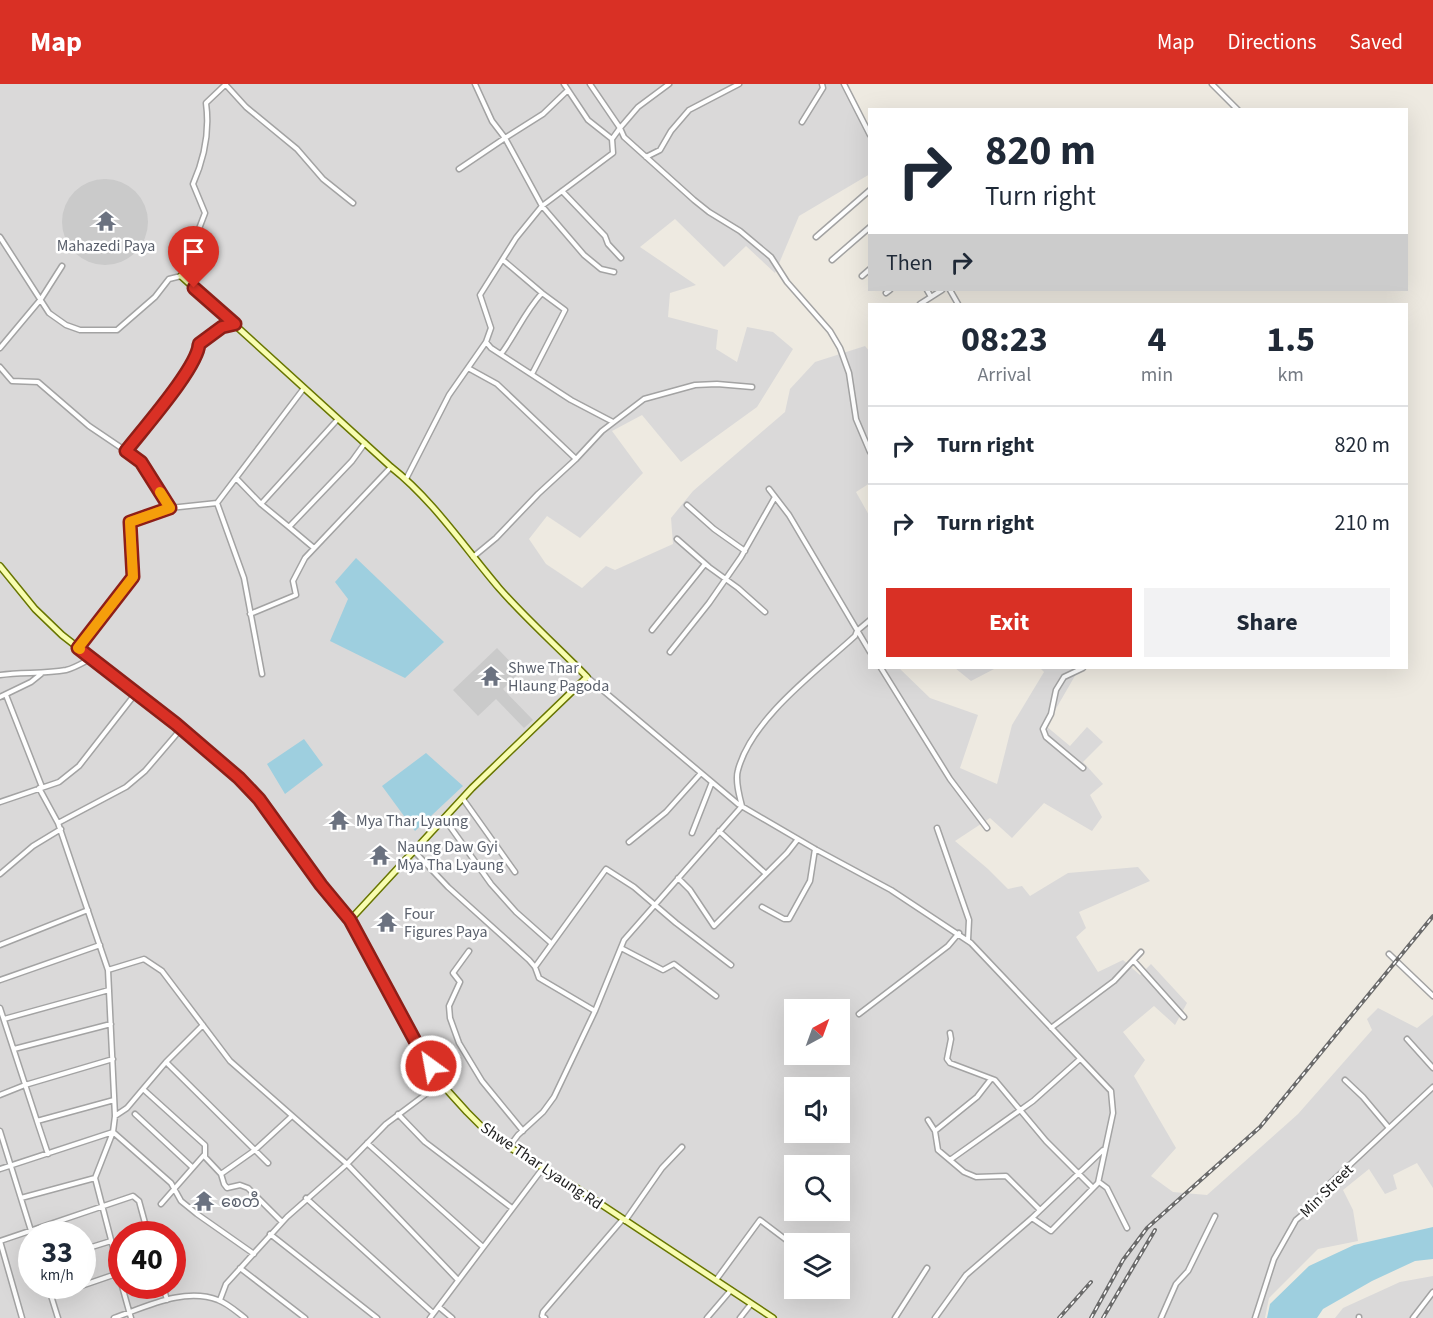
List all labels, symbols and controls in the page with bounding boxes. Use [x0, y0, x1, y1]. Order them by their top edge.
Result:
text: Map [30, 22, 82, 62]
text: Map [1157, 27, 1195, 57]
text: Directions [1228, 27, 1316, 57]
text: Saved [1349, 27, 1403, 57]
text: 820 m [985, 121, 1096, 181]
icon: right [886, 132, 964, 210]
text: Turn right [985, 177, 1096, 216]
temple icon: Mahazedi Paya [94, 209, 118, 233]
pin [168, 226, 219, 288]
place label: Mahazedi Paya [57, 235, 155, 257]
icon: arrive [177, 235, 210, 268]
icon: right [945, 246, 978, 279]
text: Then [886, 247, 933, 279]
text: 08:23 [961, 314, 1048, 365]
text: 4 [1148, 314, 1167, 365]
text: 1.5 [1266, 314, 1315, 365]
text: Arrival [978, 361, 1031, 389]
text: min [1141, 361, 1173, 389]
text: km [1277, 361, 1304, 389]
icon: right [886, 429, 919, 462]
text: Turn right [937, 429, 1034, 461]
text: 820 m [1335, 429, 1390, 461]
icon: right [886, 507, 919, 540]
text: Turn right [937, 507, 1034, 539]
text: 210 m [1335, 507, 1390, 539]
button: Exit [886, 588, 1132, 657]
button: Share [1144, 588, 1390, 657]
place label: Shwe Thar Hlaung Pagoda [508, 657, 609, 697]
temple icon: Shwe Thar Hlaung Pagoda [479, 664, 503, 688]
temple icon: Mya Thar Lyaung [327, 808, 351, 832]
place label: Mya Thar Lyaung [356, 810, 468, 832]
place label: Naung Daw Gyi Mya Tha Lyaung [397, 836, 504, 876]
temple icon: Naung Daw Gyi Mya Tha Lyaung [368, 843, 392, 867]
place label: Four Figures Paya [404, 903, 488, 943]
temple icon: Four Figures Paya [375, 910, 399, 934]
north arrow [784, 999, 850, 1065]
map controls [784, 999, 850, 1299]
position arrow [399, 1034, 463, 1098]
button: sound [784, 1077, 850, 1143]
street label: Shwe Thar Lyaung Rd [476, 1117, 607, 1215]
button: search [784, 1155, 850, 1221]
street label: Min Street [1295, 1159, 1359, 1222]
temple icon: စေတီ [192, 1189, 216, 1213]
place label: စေတီ [221, 1191, 260, 1213]
speed limit sign: 40 [108, 1221, 186, 1299]
text: 33 [41, 1231, 73, 1274]
button: layers [784, 1233, 850, 1299]
text: km/h [40, 1265, 74, 1286]

